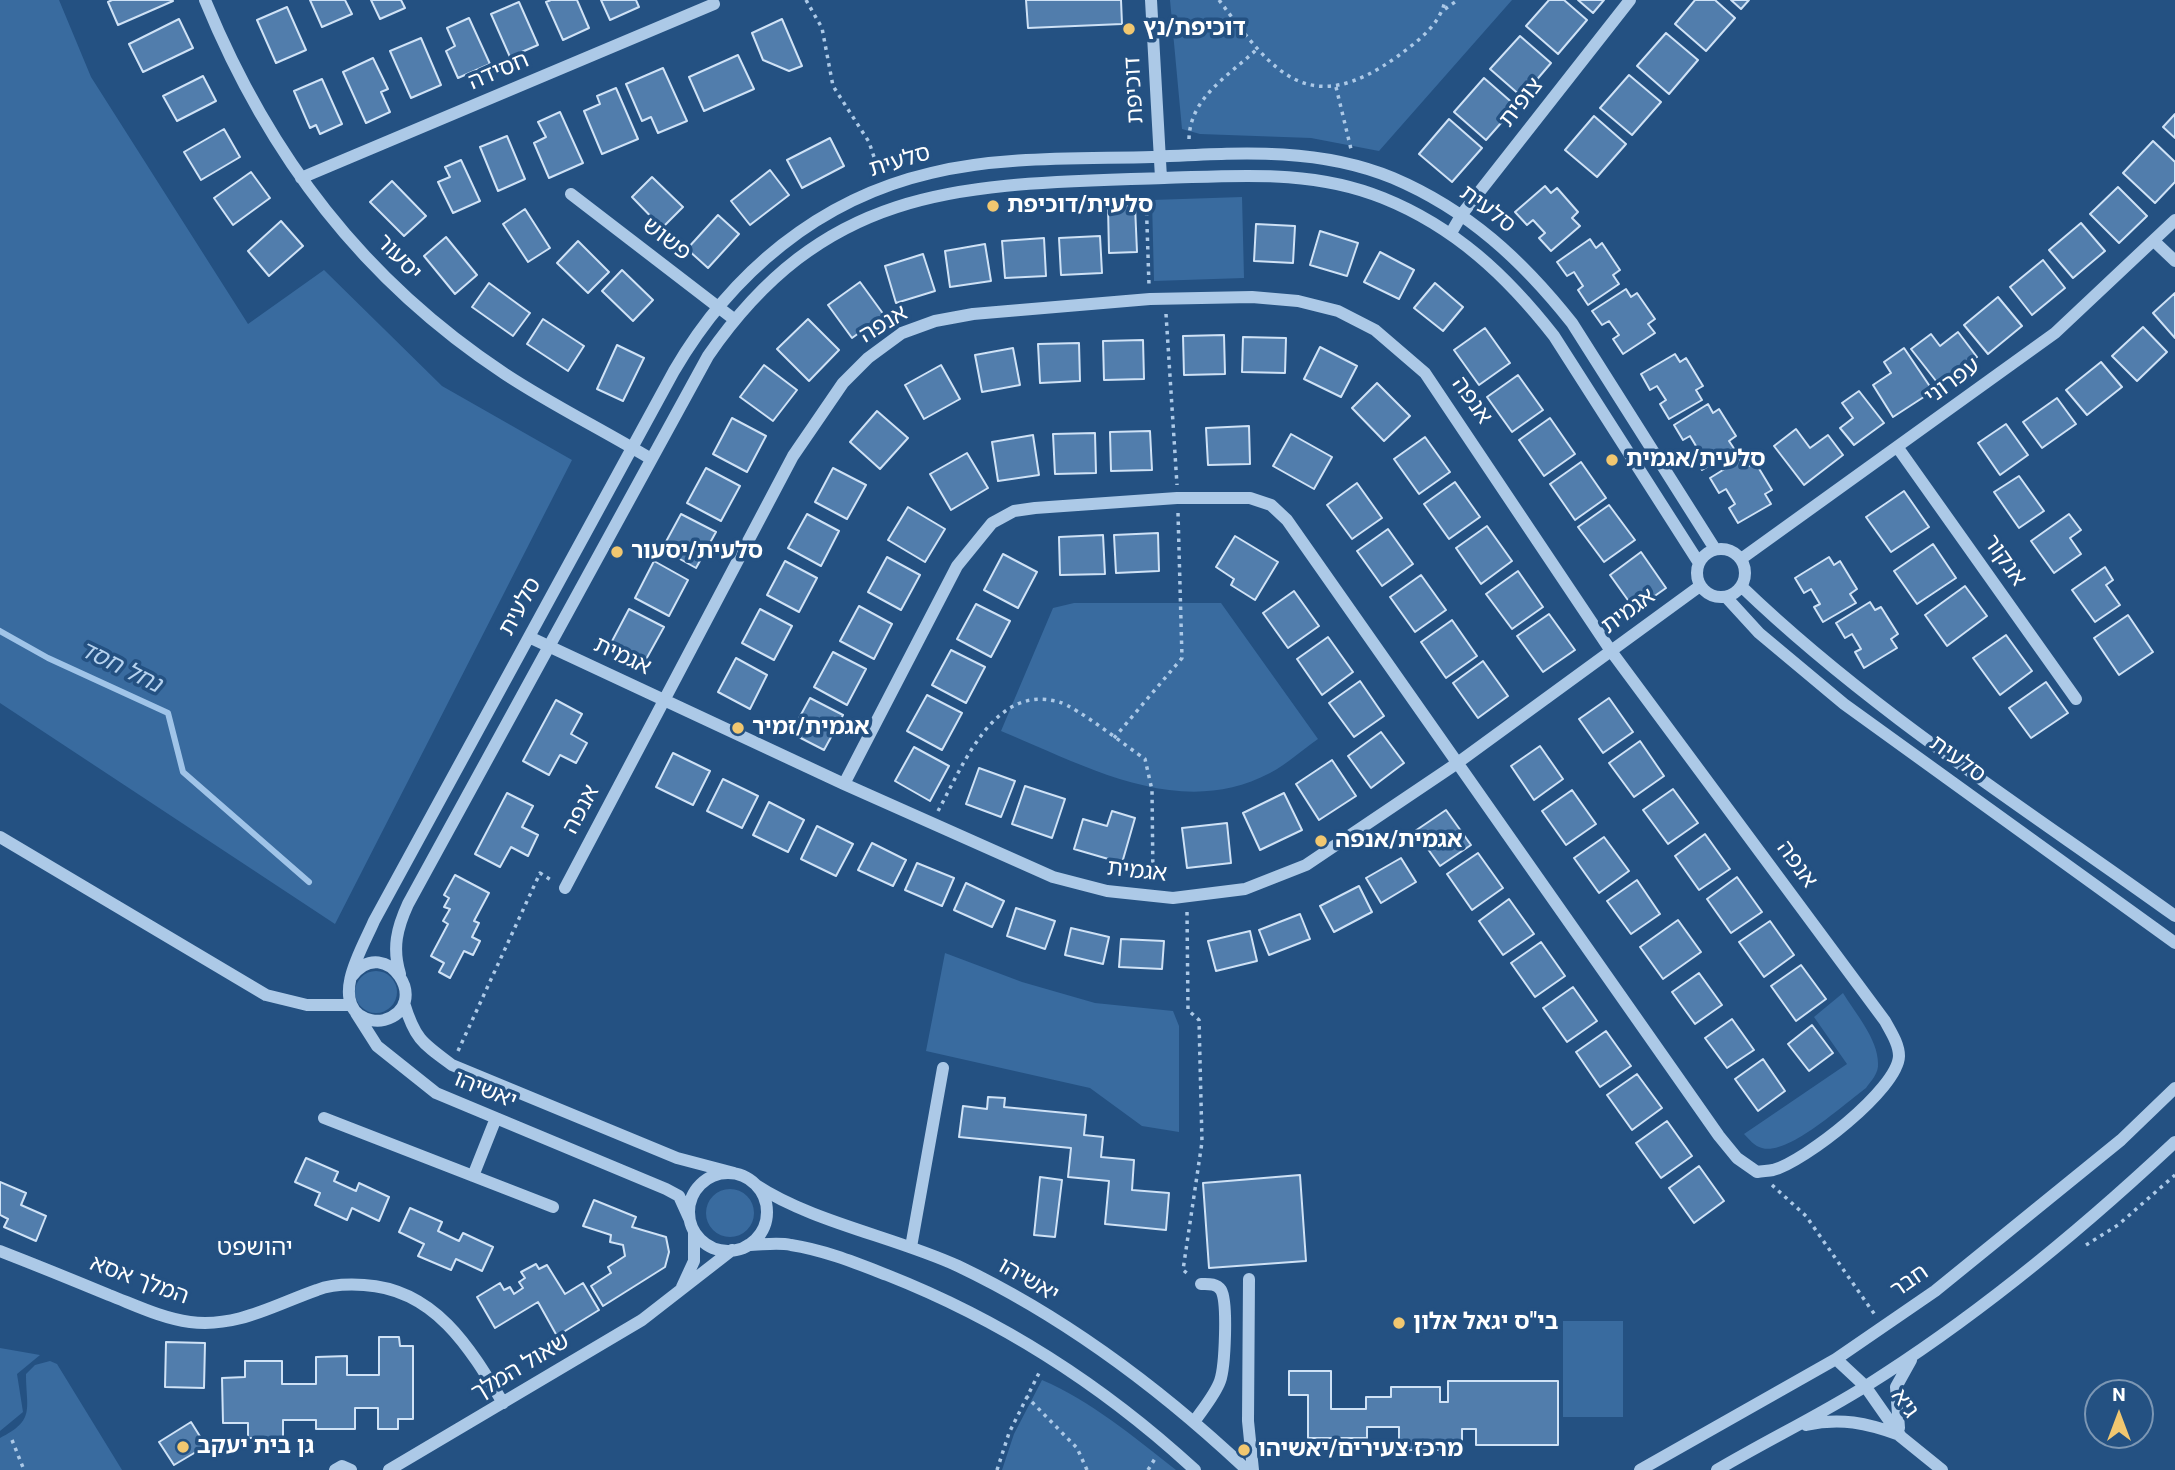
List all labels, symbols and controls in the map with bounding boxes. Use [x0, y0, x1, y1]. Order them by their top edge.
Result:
place label: דוכיפת/נץ [1143, 15, 1246, 43]
marker: דוכיפת/נץ [1121, 21, 1137, 37]
street label: חסידה [465, 47, 533, 97]
street label: דוכיפת [1119, 56, 1151, 124]
street label: צופית [1494, 73, 1550, 133]
street label: סלעית [866, 140, 934, 184]
street label: סלעית [1454, 180, 1520, 240]
place label: סלעית/דוכיפת [1007, 192, 1153, 220]
marker: סלעית/דוכיפת [985, 198, 1001, 214]
street label: פשוש [636, 212, 696, 268]
street label: יסעור [369, 229, 427, 287]
street label: אנפה [855, 300, 913, 350]
street label: עפרוני [1920, 353, 1986, 411]
street label: אנפה [1445, 372, 1497, 430]
place label: סלעית/אגמית [1626, 446, 1766, 474]
marker: סלעית/אגמית [1604, 452, 1620, 468]
street label: אנקור [1977, 530, 2031, 592]
place label: סלעית/יסעור [631, 538, 763, 566]
marker: סלעית/יסעור [609, 544, 625, 560]
street label: סלעית [494, 573, 548, 641]
street label: אגמית [1597, 583, 1661, 641]
street label: אגמית [589, 632, 655, 682]
water label: נחל חסד [74, 636, 166, 700]
place label: אגמית/זמיר [752, 714, 869, 742]
marker: אגמית/זמיר [730, 720, 746, 736]
street label: סלעית [1924, 730, 1990, 790]
street label: אנפה [558, 781, 606, 839]
place label: אגמית/אנפה [1335, 827, 1463, 855]
marker: אגמית/אנפה [1313, 833, 1329, 849]
street label: אנפה [1770, 836, 1822, 894]
street label: אגמית [1106, 855, 1168, 889]
street label: יאשיהו [450, 1066, 520, 1116]
district label: יהושפט [217, 1235, 293, 1263]
street label: המלך אסא [86, 1250, 192, 1312]
street label: יאשיהו [993, 1253, 1063, 1309]
street label: חבר [1886, 1259, 1934, 1305]
place label: בי"ס יגאל אלון [1413, 1309, 1558, 1337]
marker: בי"ס יגאל אלון [1391, 1315, 1407, 1331]
street label: שאול המלך [467, 1328, 575, 1408]
north arrow [2084, 1379, 2154, 1449]
text: N [2112, 1383, 2126, 1406]
street label: גיא [1884, 1384, 1924, 1424]
place label: גן בית יעקב [197, 1433, 314, 1461]
place label: מרכז צעירים/יאשיהו [1258, 1436, 1463, 1464]
marker: גן בית יעקב [175, 1439, 191, 1455]
marker: מרכז צעירים/יאשיהו [1236, 1442, 1252, 1458]

